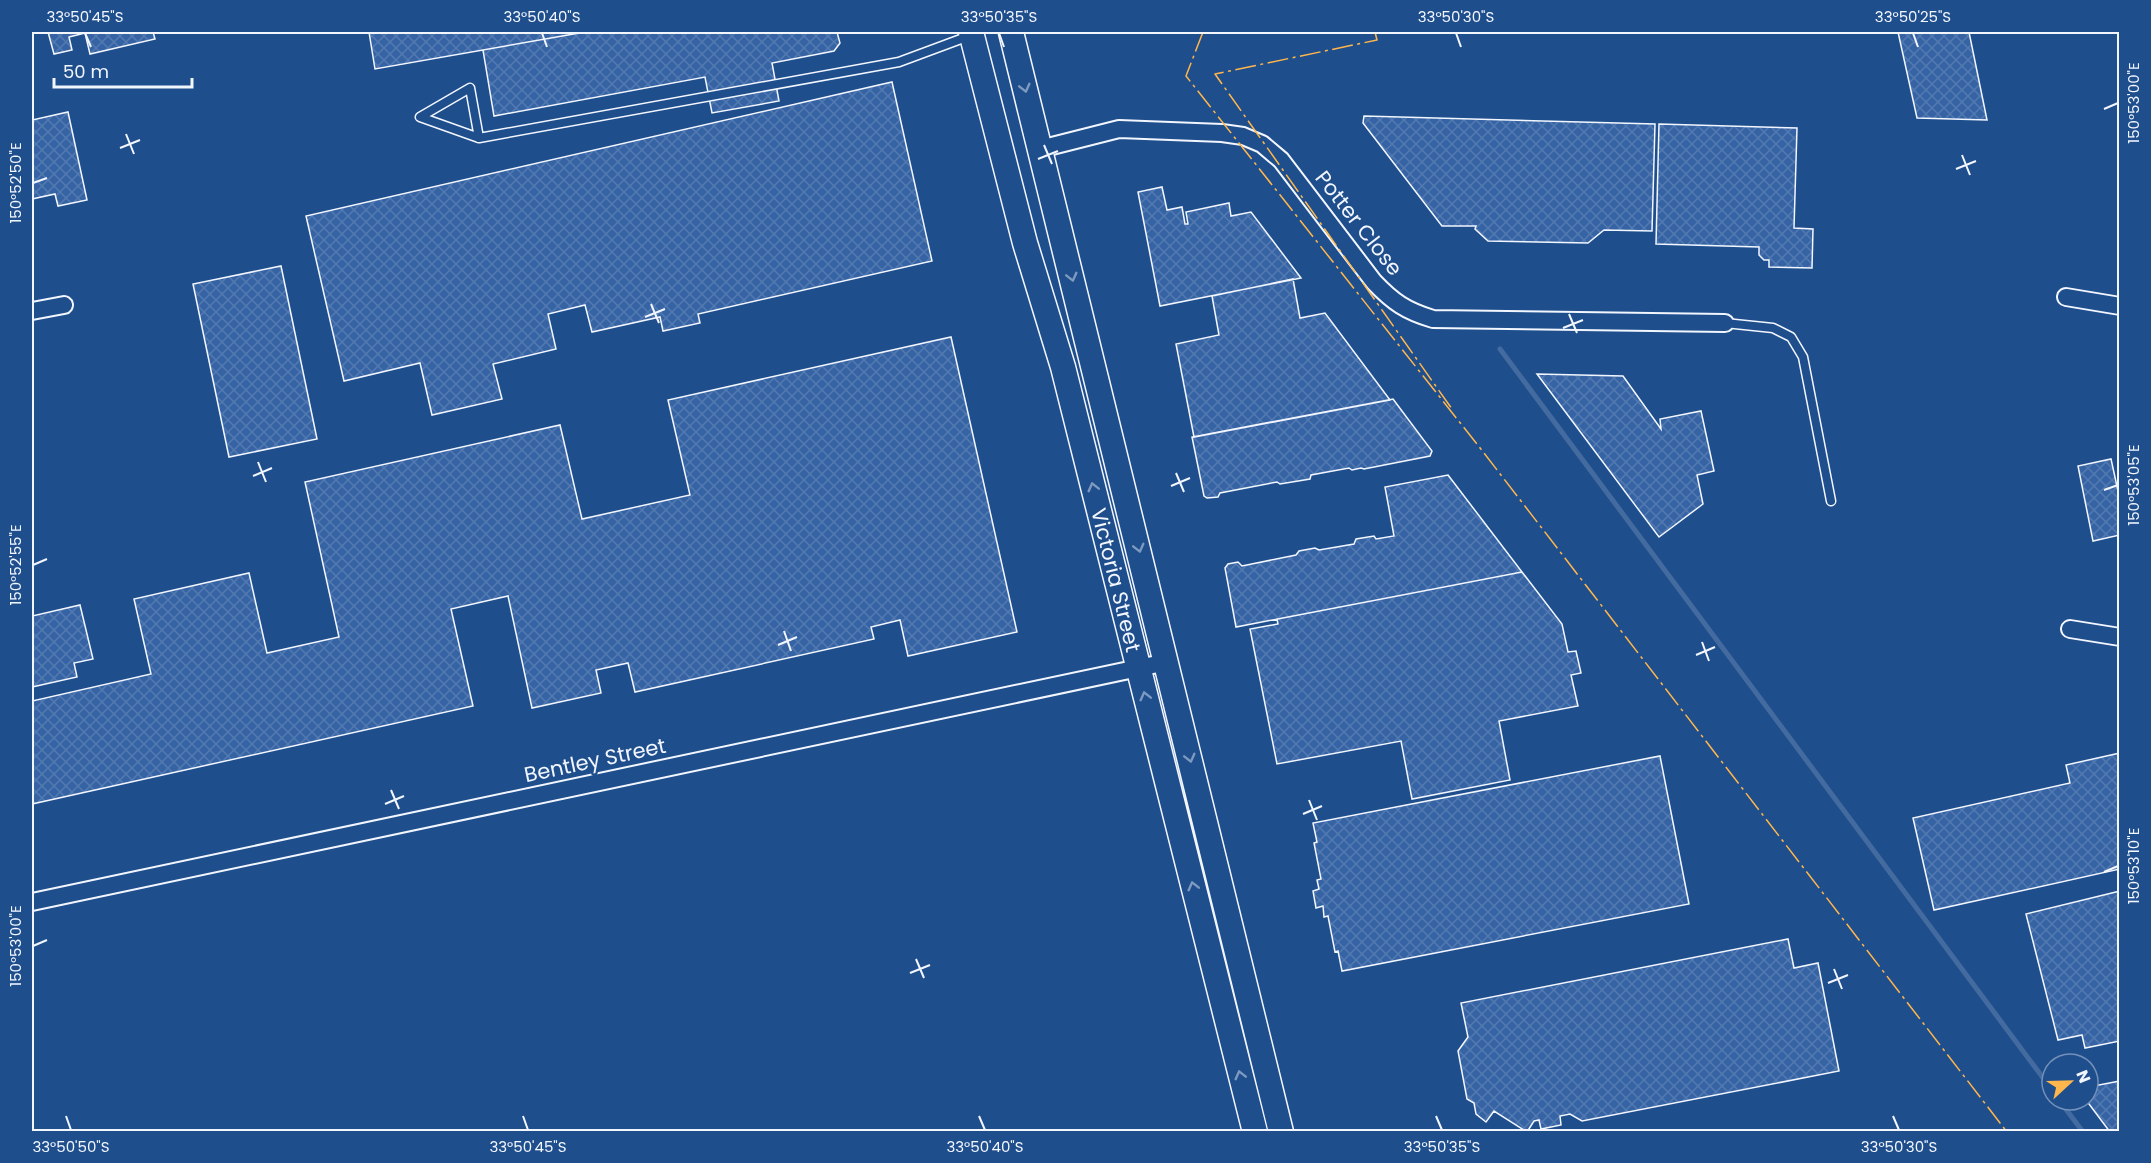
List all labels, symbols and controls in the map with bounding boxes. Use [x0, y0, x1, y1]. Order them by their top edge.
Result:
text: 33°50'45"S [46, 6, 124, 27]
text: 33°50'40"S [503, 6, 581, 27]
text: 33°50'35"S [961, 6, 1037, 27]
text: 33°50'30"S [1418, 6, 1494, 27]
text: 33°50'25"S [1875, 6, 1951, 27]
scale bar [54, 51, 192, 89]
text: 50 m [63, 59, 109, 84]
text: 150°53'00"E [2123, 62, 2144, 144]
one-way arrow [1018, 83, 1031, 93]
text: 150°52'50"E [5, 142, 26, 224]
street label: Potter Close [1309, 164, 1409, 282]
one-way arrow [1065, 272, 1078, 282]
text: 150°53'05"E [2123, 444, 2144, 526]
one-way arrow [1088, 482, 1101, 492]
street label: Victoria Street [1084, 505, 1148, 655]
text: 150°52'55"E [5, 524, 26, 606]
one-way arrow [1131, 543, 1144, 553]
one-way arrow [1140, 692, 1153, 702]
street label: Bentley Street [522, 731, 668, 789]
one-way arrow [1183, 753, 1196, 763]
text: 150°53'10"E [2123, 828, 2144, 904]
one-way arrow [1187, 881, 1200, 891]
text: 150°53'00"E [5, 905, 26, 987]
north arrow [2040, 1052, 2100, 1112]
text: N [2071, 1067, 2096, 1086]
one-way arrow [1235, 1070, 1248, 1080]
text: 33°50'50"S [32, 1136, 110, 1157]
text: 33°50'45"S [489, 1136, 567, 1157]
text: 33°50'40"S [946, 1136, 1024, 1157]
text: 33°50'35"S [1404, 1136, 1480, 1157]
text: 33°50'30"S [1861, 1136, 1937, 1157]

